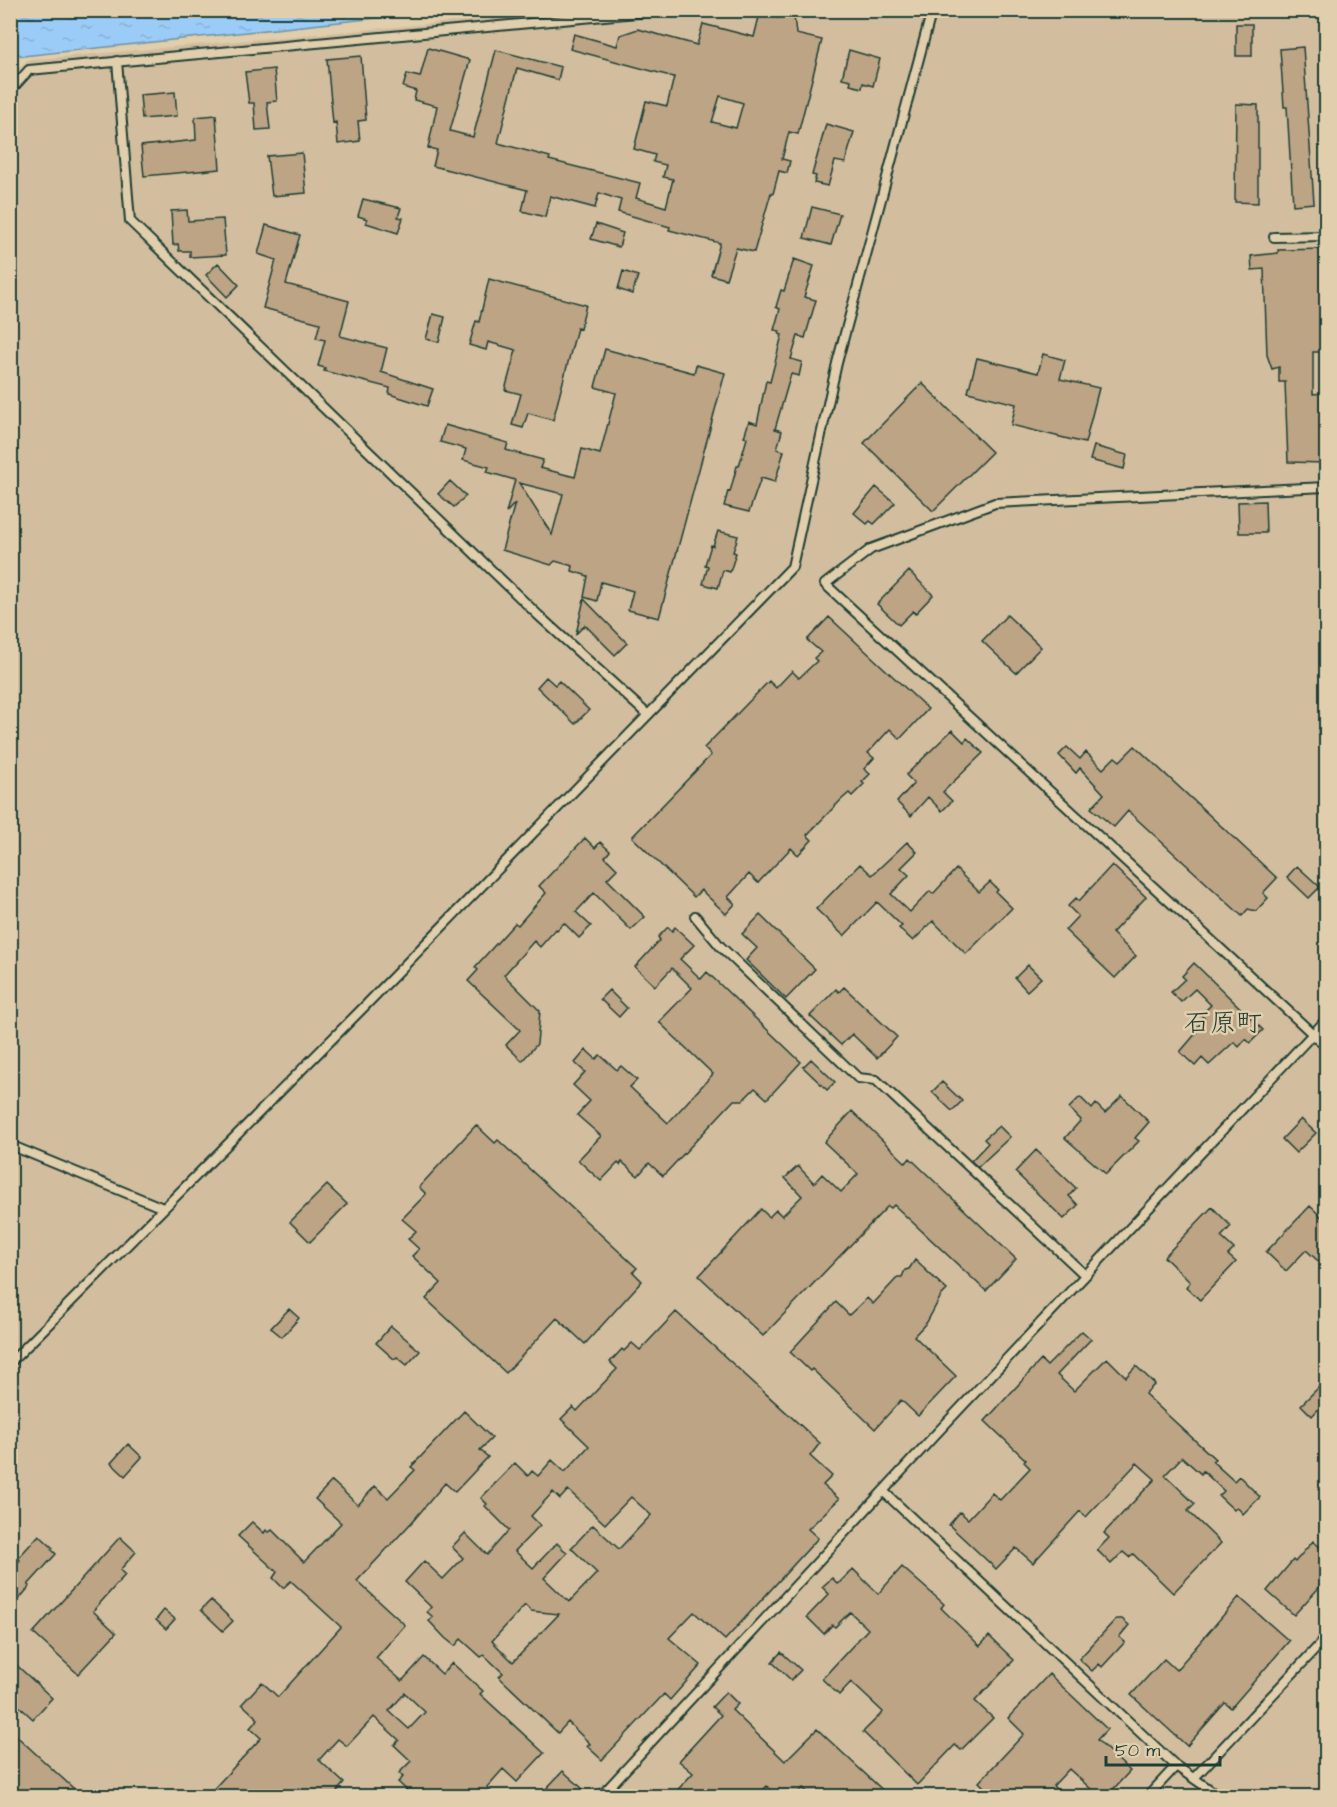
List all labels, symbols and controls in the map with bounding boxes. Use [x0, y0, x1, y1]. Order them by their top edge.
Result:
district label: 石原町 [1184, 1005, 1262, 1041]
scale bar [1106, 1729, 1220, 1767]
text: 50 m [1115, 1738, 1160, 1763]

